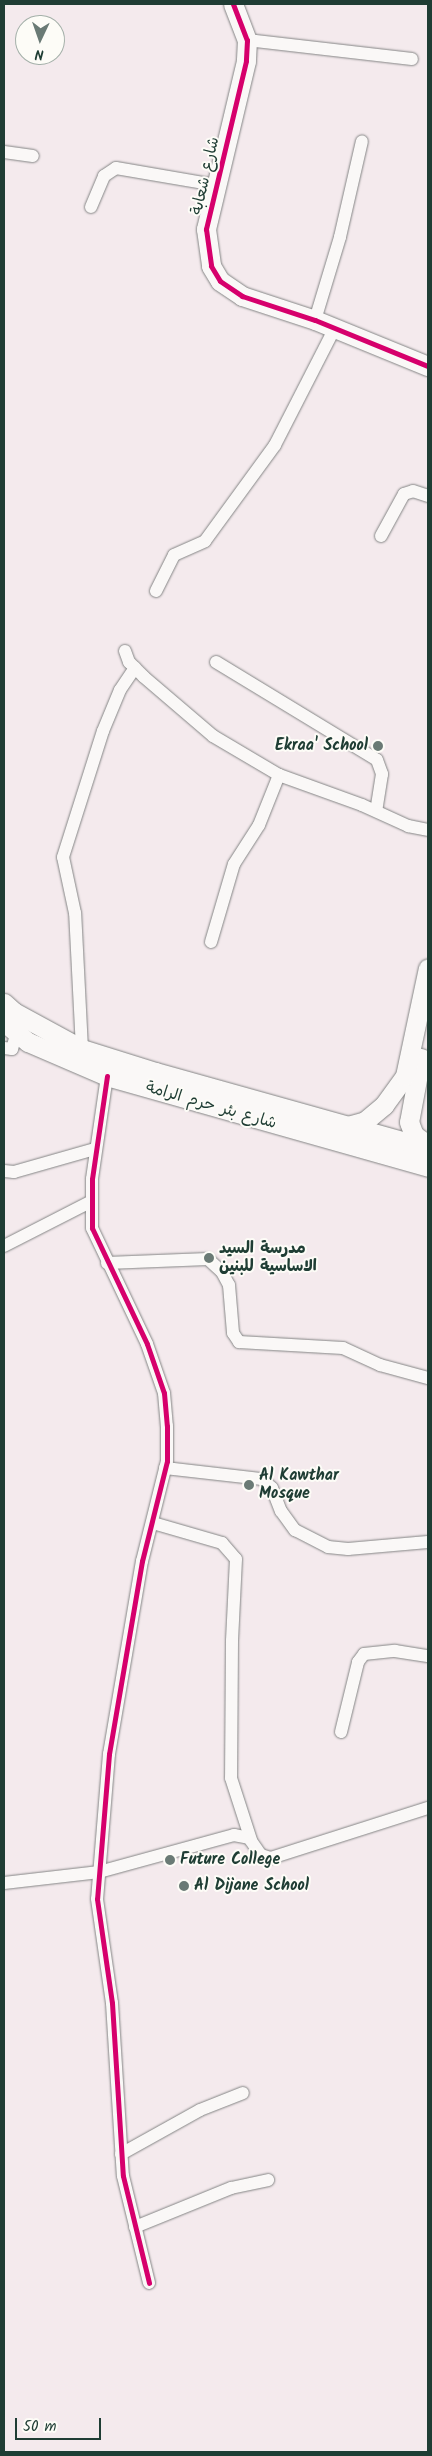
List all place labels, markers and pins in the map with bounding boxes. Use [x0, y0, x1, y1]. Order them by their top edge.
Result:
place label: Ekraa' School [275, 736, 368, 756]
marker: Ekraa' School [372, 740, 384, 752]
place label: مدرسة السيد الاساسية للبنين [219, 1239, 317, 1277]
marker: مدرسة السيد الاساسية للبنين [203, 1252, 215, 1264]
place label: Al Kawthar Mosque [259, 1466, 339, 1504]
marker: Al Kawthar Mosque [243, 1479, 255, 1491]
place label: Future College [180, 1850, 280, 1870]
marker: Future College [164, 1854, 176, 1866]
place label: Al Dijane School [194, 1876, 309, 1896]
marker: Al Dijane School [178, 1880, 190, 1892]

